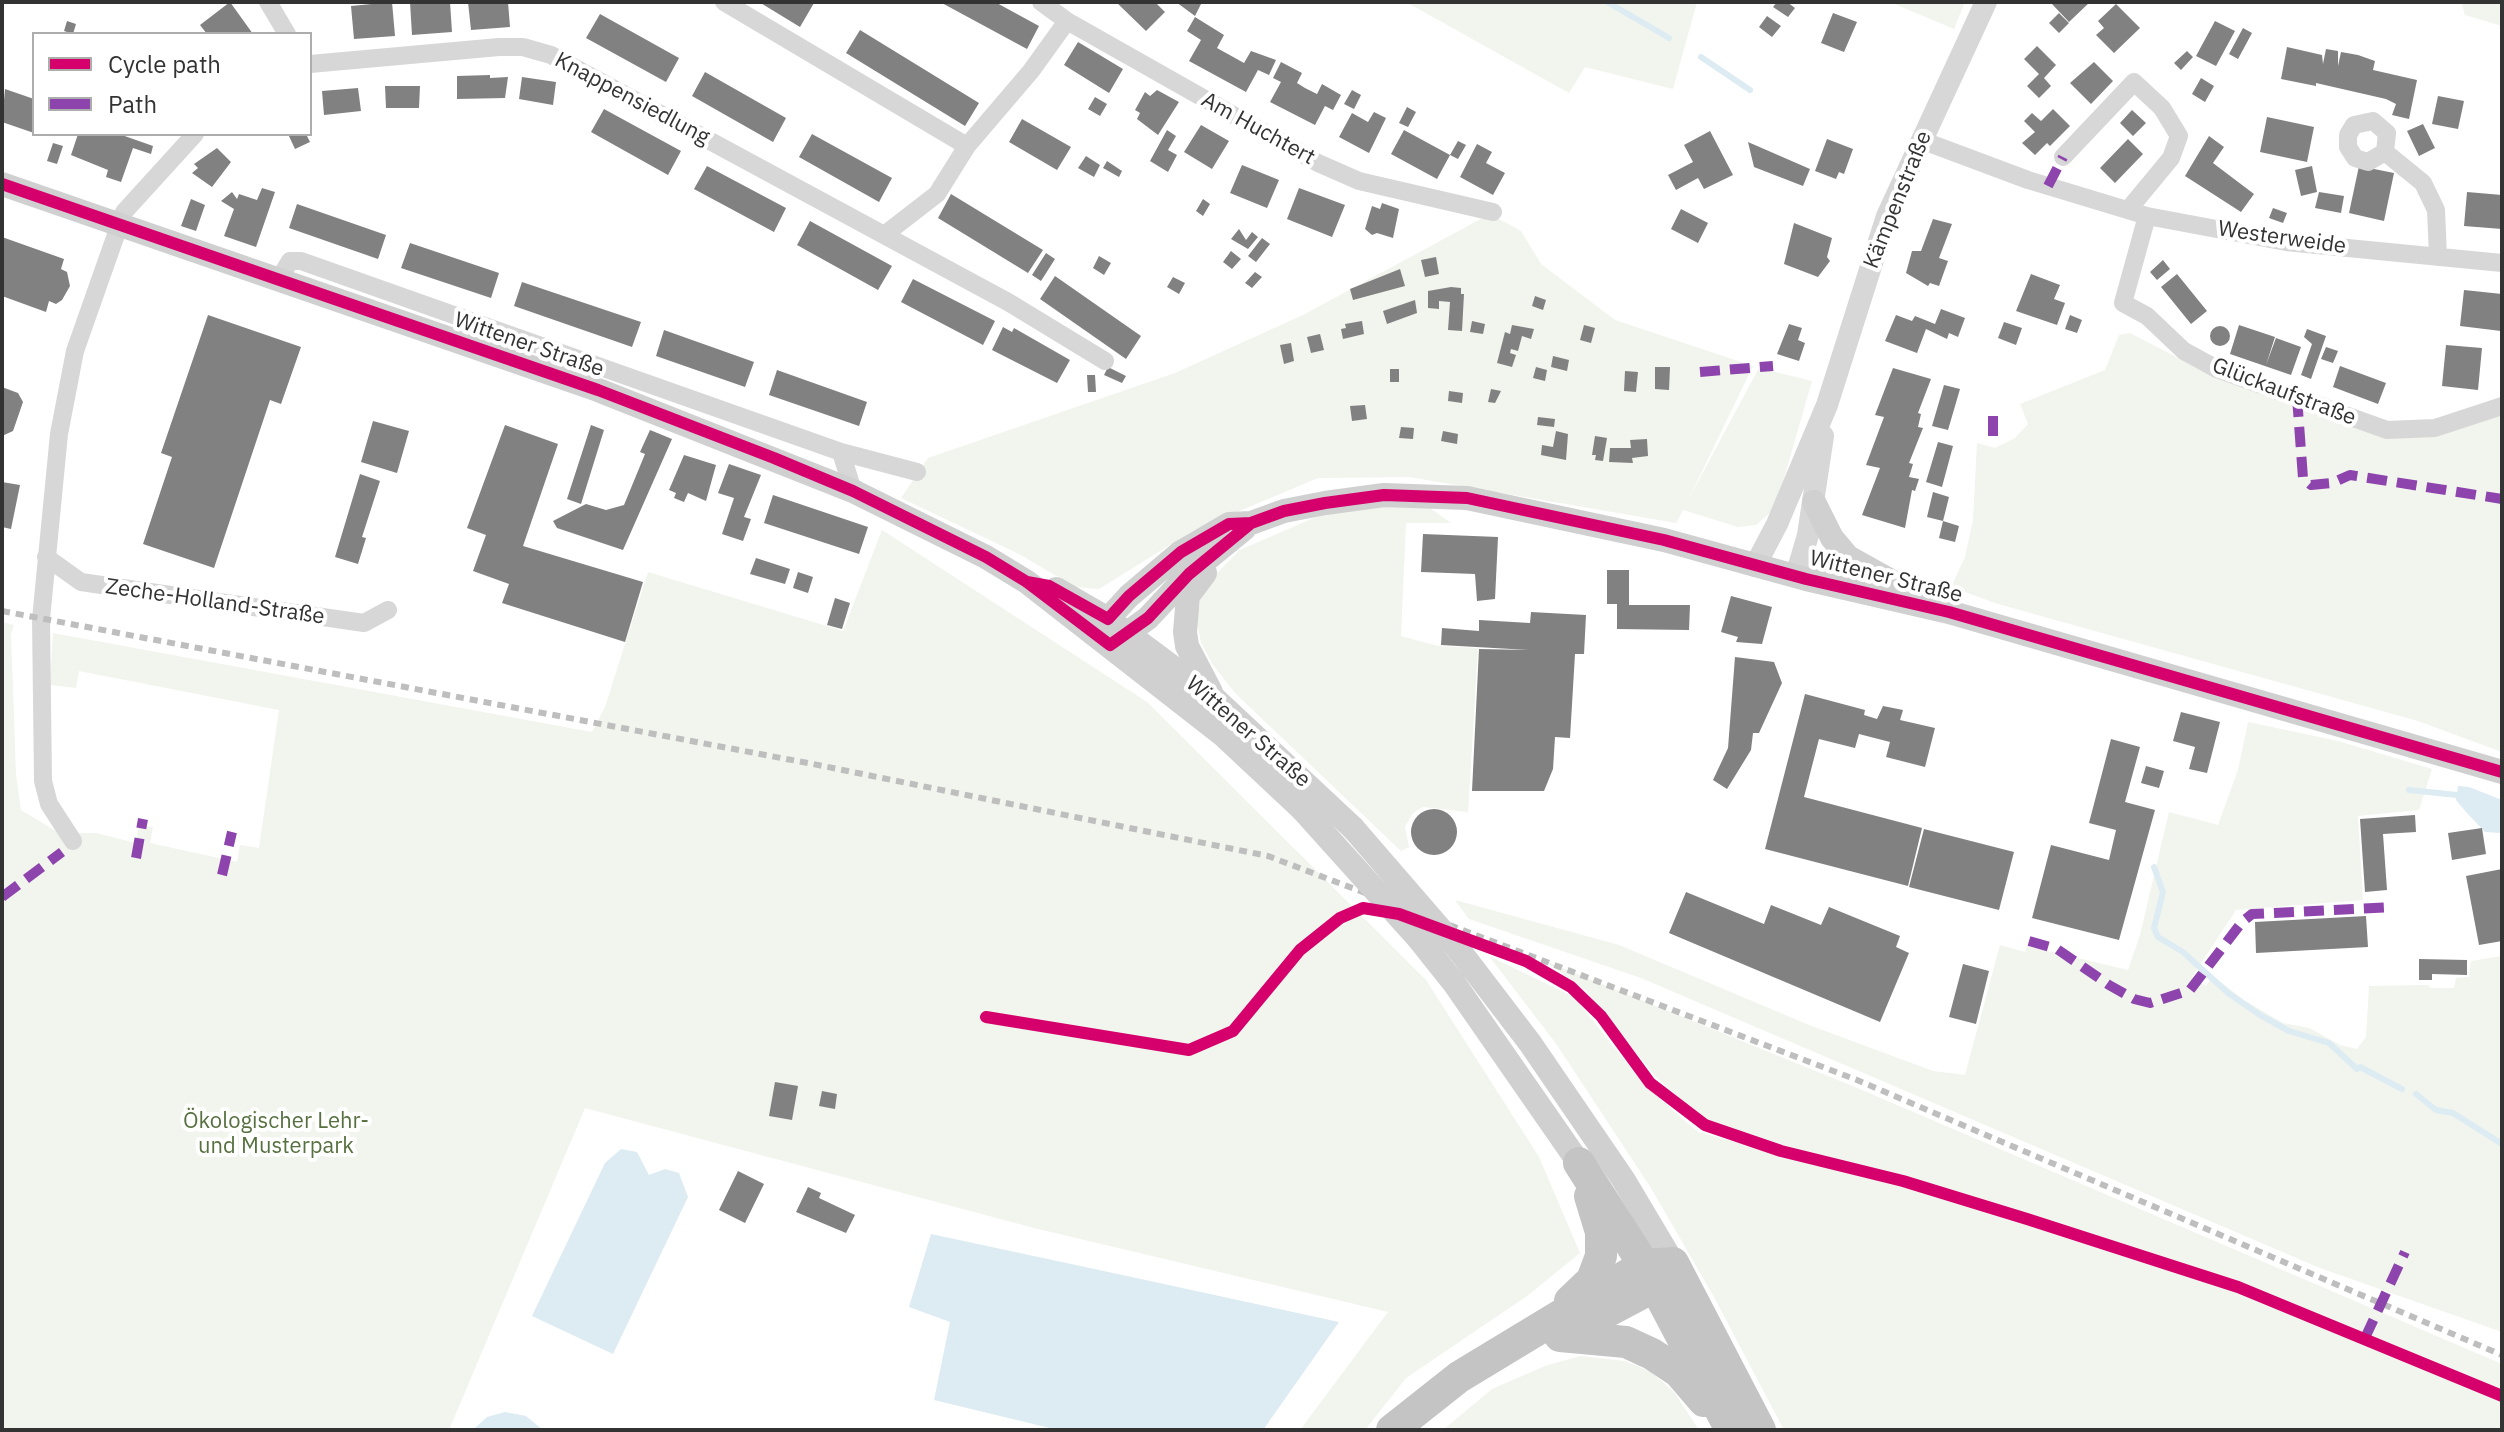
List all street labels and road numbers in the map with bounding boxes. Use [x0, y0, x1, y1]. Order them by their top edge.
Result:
street label: Knappensiedlung [550, 47, 714, 151]
street label: Am Huchtert [1197, 87, 1319, 171]
street label: Kämpenstraße [1858, 127, 1938, 273]
street label: Westerweide [2216, 216, 2348, 260]
street label: Wittener Straße [451, 307, 607, 383]
street label: Glückaufstraße [2208, 352, 2360, 432]
street label: Wittener Straße [1807, 545, 1965, 609]
street label: Zeche-Holland-Straße [104, 574, 326, 630]
street label: Wittener Straße [1180, 671, 1316, 793]

